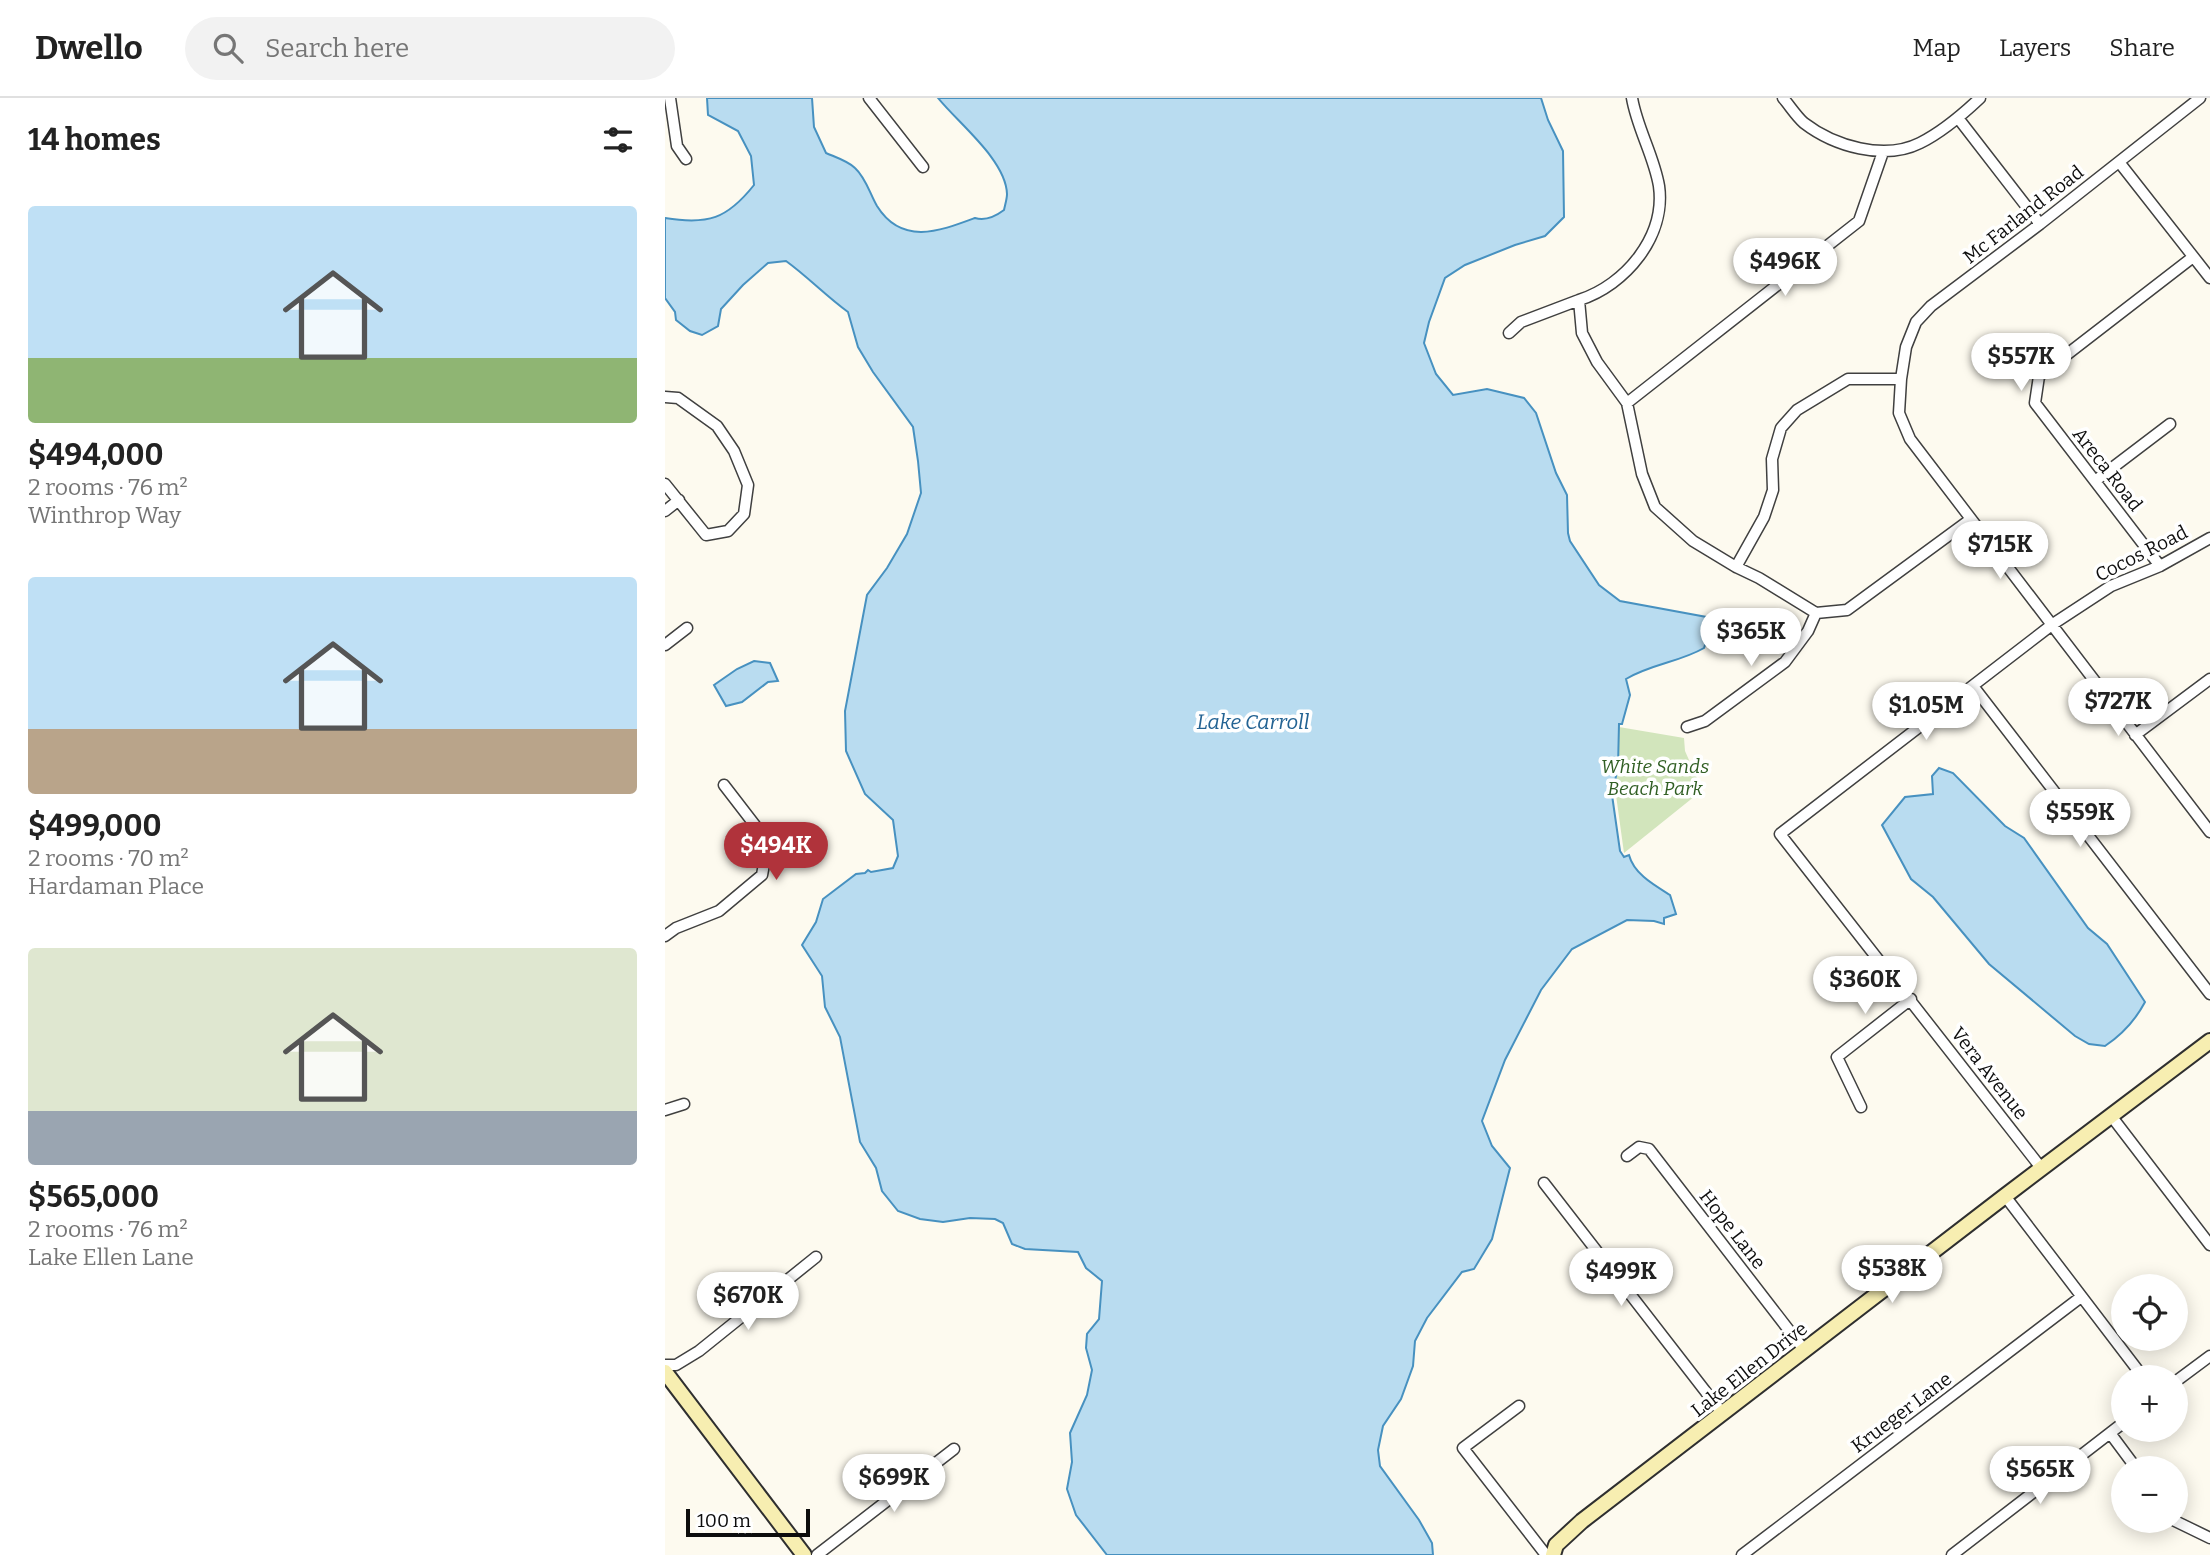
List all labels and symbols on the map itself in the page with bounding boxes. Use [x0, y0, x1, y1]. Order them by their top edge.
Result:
street label: Mc Farland Road [1959, 160, 2088, 268]
pin: $496K [1736, 238, 1834, 298]
pin: $557K [1972, 334, 2070, 393]
street label: Areca Road [2068, 423, 2147, 516]
street label: Cocos Road [2091, 520, 2191, 587]
pin: $715K [1951, 522, 2049, 581]
pin: $365K [1702, 608, 1800, 668]
pin: $727K [2069, 678, 2167, 738]
pin: $1.05M [1869, 682, 1983, 742]
water label: Lake Carroll [1196, 709, 1310, 735]
park label: White Sands Beach Park [1601, 755, 1709, 800]
pin: $559K [2031, 790, 2129, 849]
pin: $494K [727, 822, 825, 882]
pin: $360K [1816, 956, 1914, 1016]
street label: Vera Avenue [1946, 1023, 2033, 1124]
street label: Hope Lane [1695, 1185, 1771, 1274]
pin: $538K [1843, 1246, 1941, 1305]
pin: $499K [1572, 1248, 1670, 1308]
pin: $670K [699, 1272, 797, 1332]
street label: Lake Ellen Drive [1687, 1317, 1812, 1422]
street label: Krueger Lane [1847, 1367, 1956, 1458]
pin: $565K [1991, 1446, 2089, 1506]
pin: $699K [845, 1454, 943, 1514]
scale bar [686, 1506, 810, 1538]

